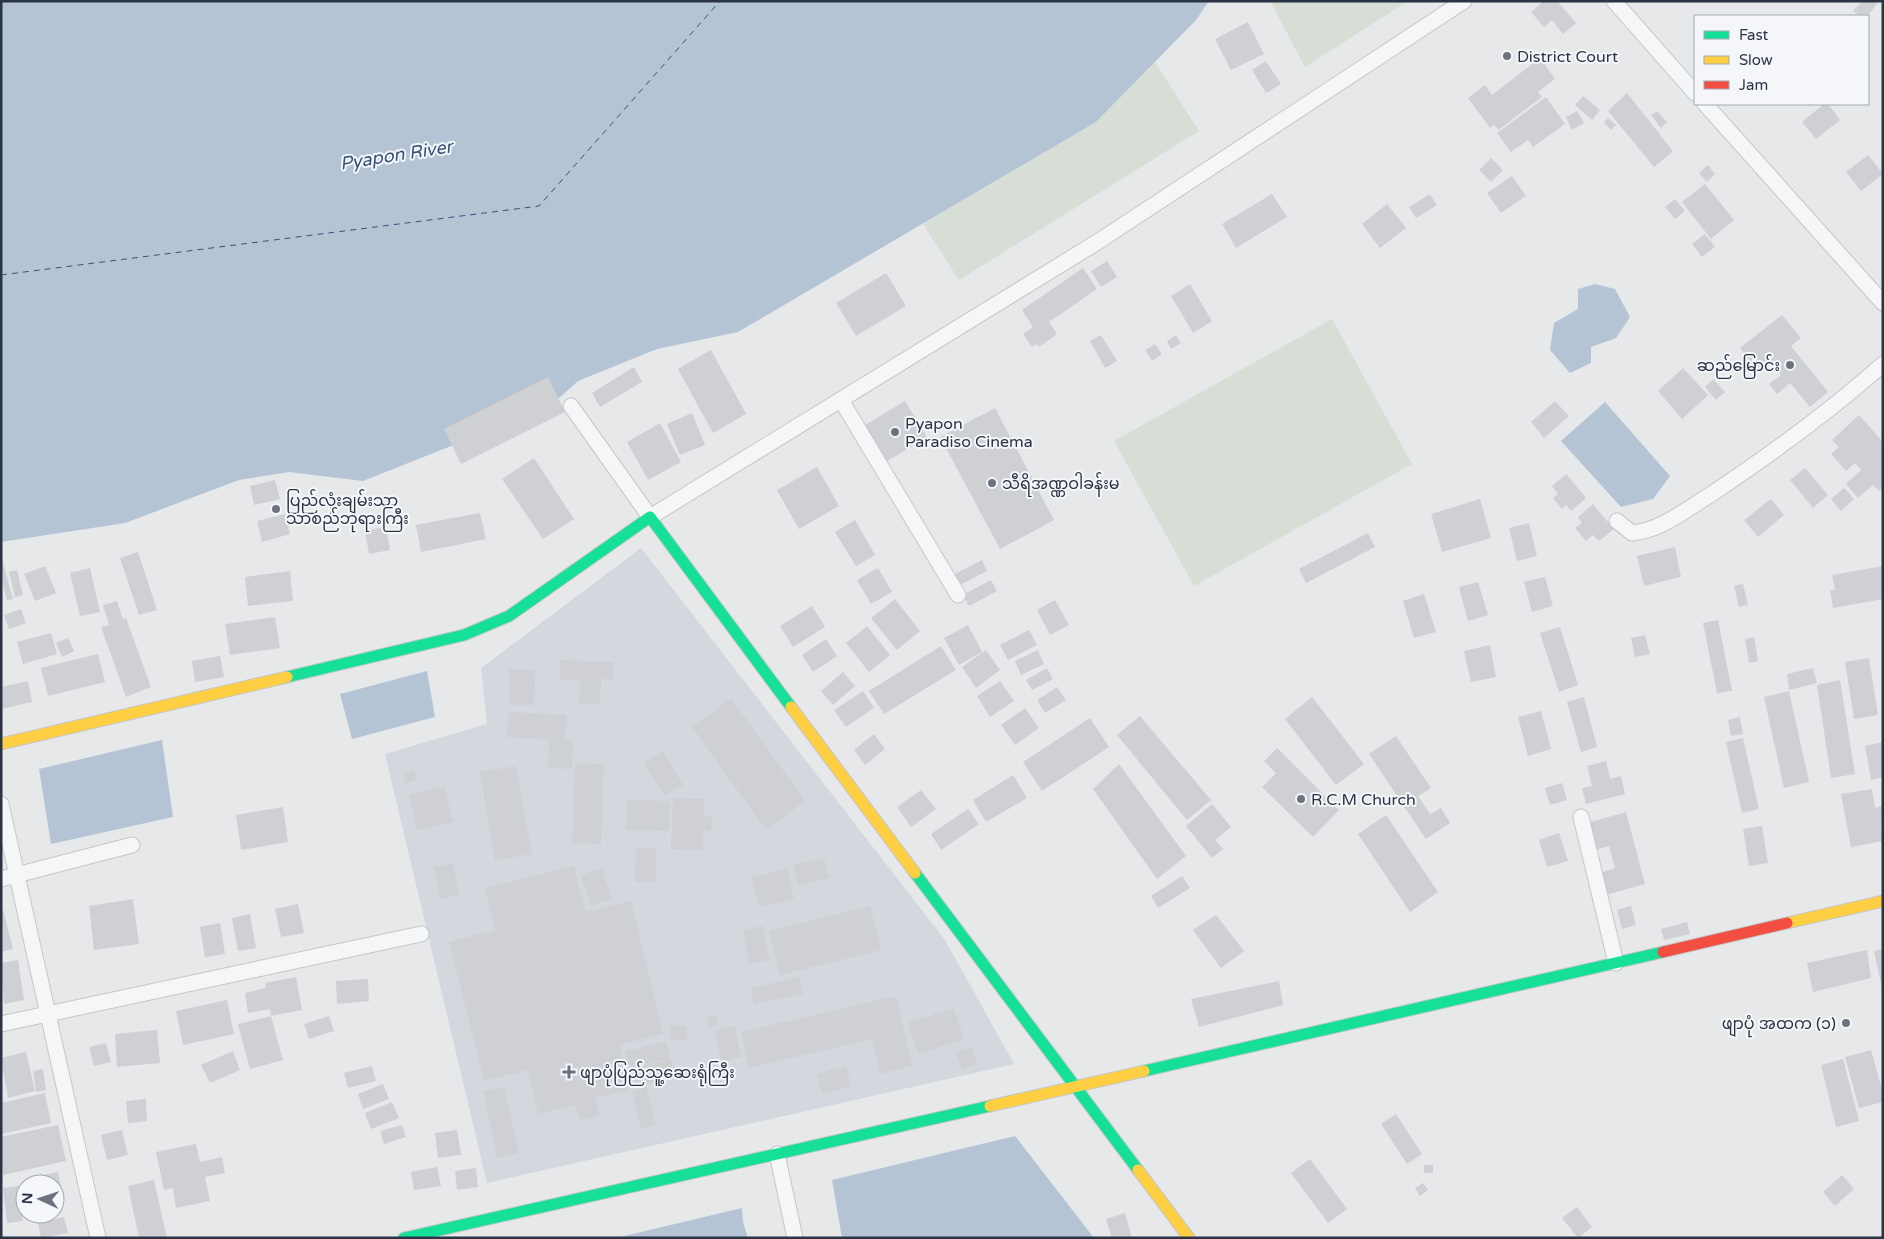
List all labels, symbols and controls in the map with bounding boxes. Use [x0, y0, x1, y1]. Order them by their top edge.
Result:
legend [1694, 15, 1869, 105]
text: Fast [1739, 26, 1769, 44]
place label: District Court [1517, 47, 1618, 67]
marker: District Court [1501, 50, 1513, 62]
text: Slow [1739, 51, 1773, 69]
text: Jam [1739, 76, 1768, 94]
water label: Pyapon River [338, 135, 456, 175]
place label: ဆည်မြောင်း [1697, 354, 1780, 379]
marker: ဆည်မြောင်း [1784, 359, 1796, 371]
place label: Pyapon Paradiso Cinema [905, 414, 1033, 452]
marker: Pyapon Paradiso Cinema [889, 426, 901, 438]
place label: သီရိအဏ္ဏဝါခန်းမ [1002, 472, 1120, 497]
marker: သီရိအဏ္ဏဝါခန်းမ [986, 477, 998, 489]
place label: ပြည်လုံးချမ်းသာ သာစည်ဘုရားကြီး [286, 489, 409, 533]
marker: ပြည်လုံးချမ်းသာ သာစည်ဘုရားကြီး [270, 503, 282, 515]
place label: R.C.M Church [1311, 790, 1416, 810]
marker: R.C.M Church [1295, 793, 1307, 805]
place label: ဖျာပုံ အထက (၁) [1722, 1014, 1836, 1038]
marker: ဖျာပုံ အထက (၁) [1840, 1017, 1852, 1029]
place label: ဖျာပုံပြည်သူ့ဆေးရုံကြီး [580, 1061, 735, 1087]
marker: ဖျာပုံပြည်သူ့ဆေးရုံကြီး [562, 1065, 576, 1079]
north arrow [15, 1174, 65, 1224]
text: N [19, 1192, 36, 1204]

